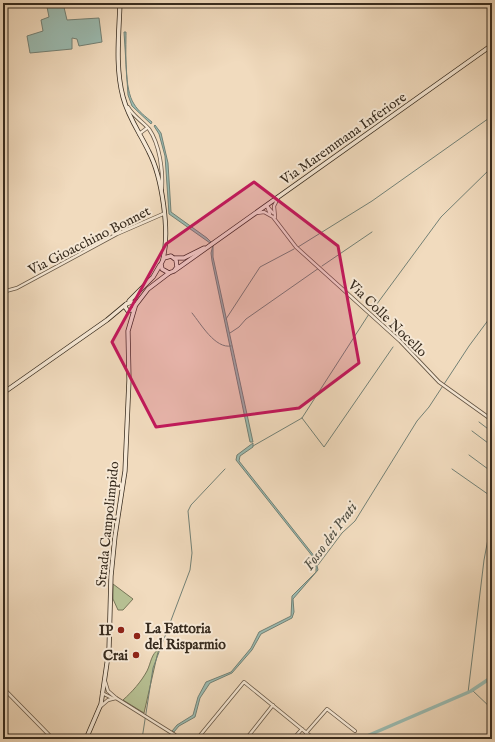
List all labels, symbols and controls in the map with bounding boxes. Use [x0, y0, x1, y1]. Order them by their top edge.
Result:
street label: Via Maremmana Inferiore [276, 88, 411, 190]
street label: Via Gioacchino Bonnet [25, 202, 154, 280]
street label: Via Colle Nocello [343, 276, 431, 361]
street label: Strada Campolimpido [92, 460, 124, 588]
water label: Fosso dei Prati [299, 497, 362, 574]
place label: La Fattoria del Risparmio [145, 620, 226, 654]
place label: IP [99, 622, 114, 640]
marker: IP [116, 625, 126, 635]
marker: La Fattoria del Risparmio [132, 631, 142, 641]
place label: Crai [103, 647, 128, 665]
marker: Crai [131, 650, 141, 660]

